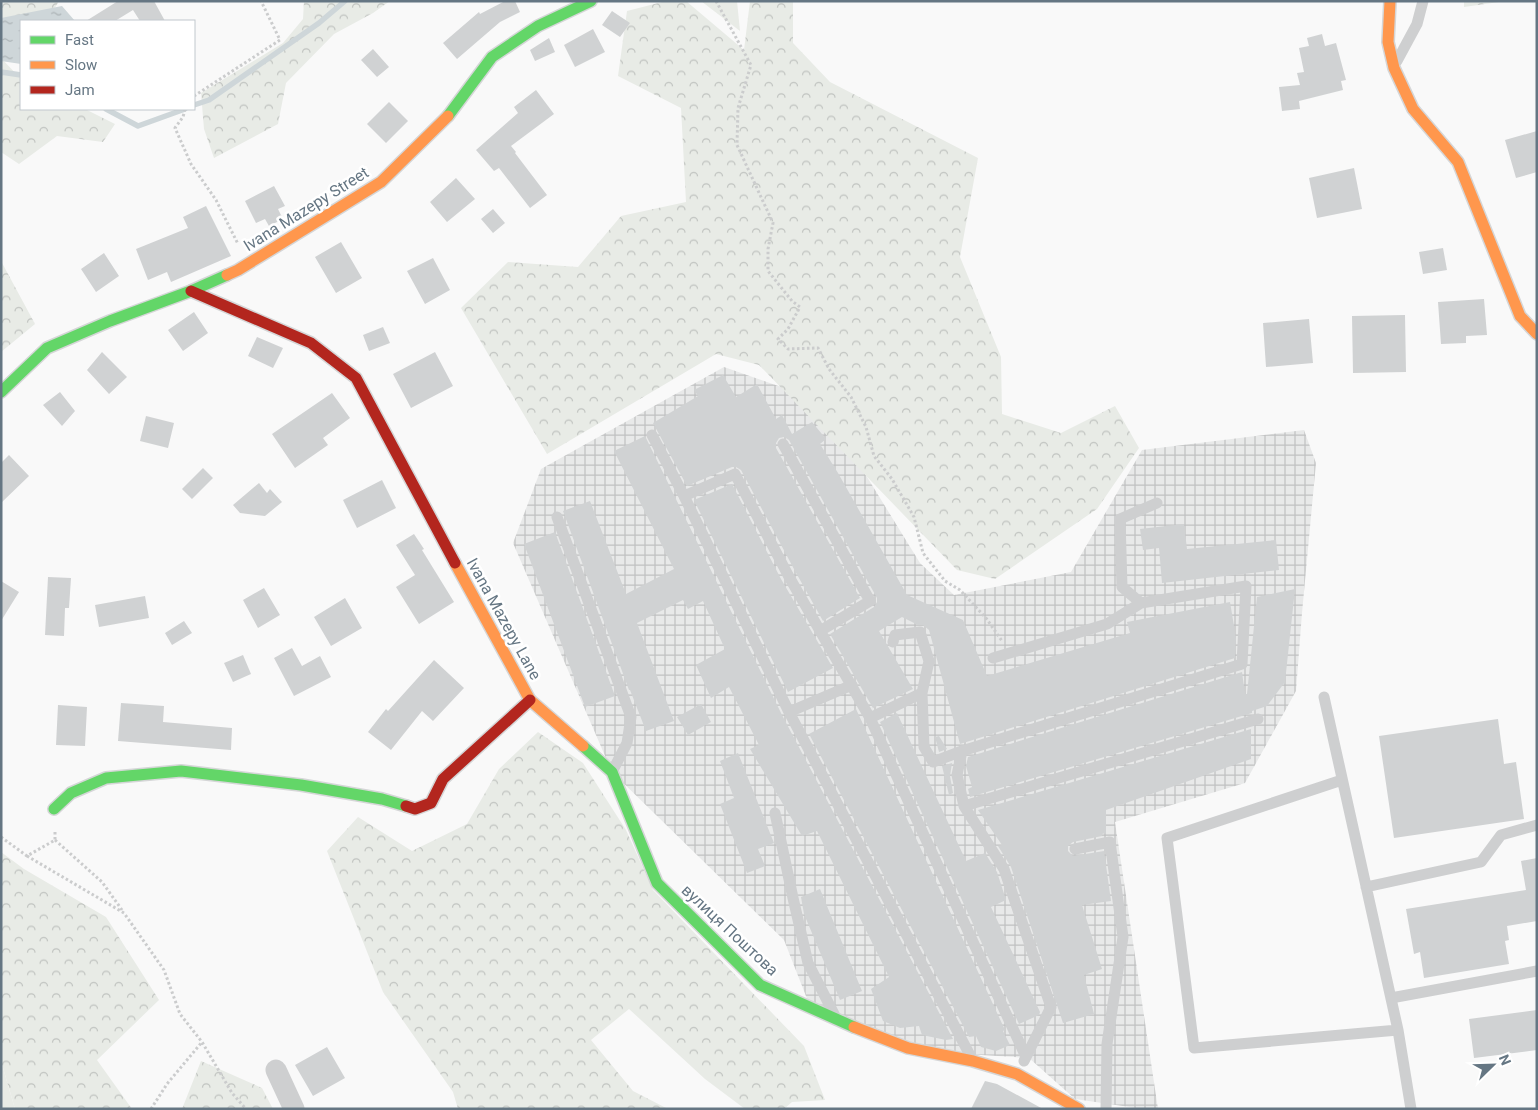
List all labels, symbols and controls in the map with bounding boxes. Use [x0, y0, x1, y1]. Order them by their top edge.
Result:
legend [20, 20, 195, 110]
text: Fast [65, 31, 94, 49]
text: Slow [65, 56, 97, 74]
text: Jam [65, 81, 95, 99]
street label: Ivana Mazepy Street [240, 163, 372, 255]
street label: Ivana Mazepy Lane [463, 555, 545, 683]
street label: вулиця Поштова [678, 880, 782, 980]
north arrow [1468, 1040, 1518, 1090]
text: N [1496, 1052, 1514, 1068]

